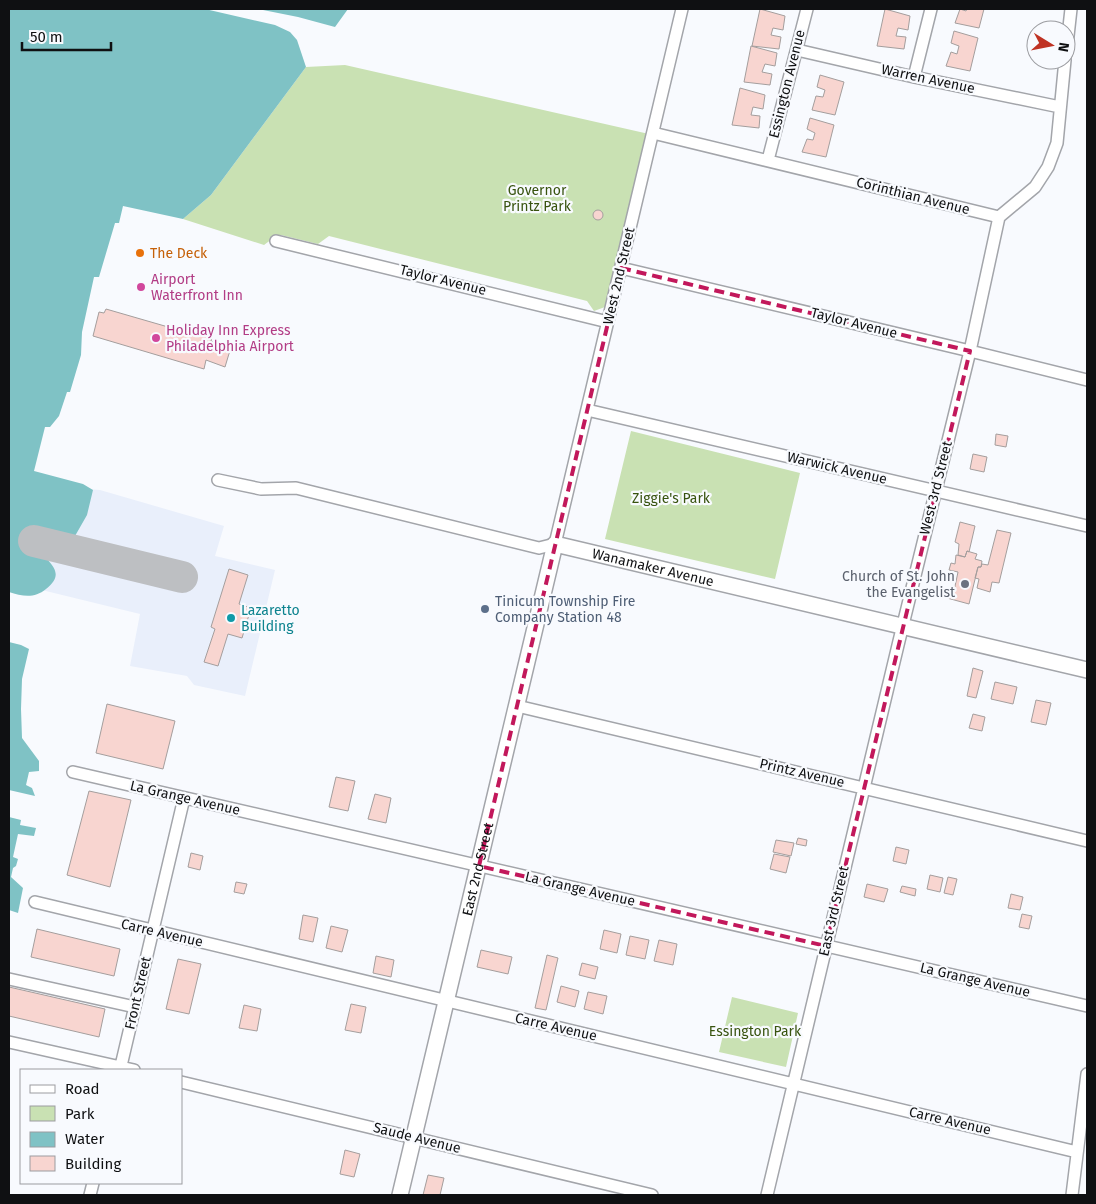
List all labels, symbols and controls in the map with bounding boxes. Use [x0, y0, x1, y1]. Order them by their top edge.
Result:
scale bar [22, 20, 111, 52]
north arrow [1026, 20, 1076, 70]
text: 50 m [30, 28, 63, 46]
street label: Essington Avenue [765, 28, 809, 140]
text: N [1054, 41, 1072, 53]
street label: Warren Avenue [880, 61, 976, 97]
street label: Corinthian Avenue [854, 174, 972, 218]
park label: Governor Printz Park [503, 182, 572, 215]
street label: West 2nd Street [600, 225, 639, 326]
place label: The Deck [150, 245, 208, 262]
marker: The Deck [134, 247, 146, 259]
street label: Taylor Avenue [398, 261, 488, 299]
place label: Airport Waterfront Inn [151, 271, 243, 304]
marker: Airport Waterfront Inn [135, 281, 147, 293]
street label: Taylor Avenue [809, 304, 899, 342]
place label: Holiday Inn Express Philadelphia Airport [166, 322, 295, 355]
marker: Holiday Inn Express Philadelphia Airport [150, 332, 162, 344]
street label: West 3rd Street [916, 438, 956, 537]
street label: Warwick Avenue [785, 448, 889, 488]
park label: Ziggie's Park [632, 490, 711, 507]
street label: Wanamaker Avenue [591, 545, 716, 590]
place label: Church of St. John the Evangelist [842, 568, 956, 601]
marker: Church of St. John the Evangelist [959, 578, 971, 590]
place label: Tinicum Township Fire Company Station 48 [495, 593, 635, 626]
place label: Lazaretto Building [241, 602, 300, 635]
marker: Tinicum Township Fire Company Station 48 [479, 603, 491, 615]
marker: Lazaretto Building [225, 612, 237, 624]
street label: Printz Avenue [758, 755, 846, 791]
street label: La Grange Avenue [128, 777, 242, 819]
street label: East 2nd Street [458, 820, 497, 917]
street label: East 3rd Street [815, 863, 853, 958]
street label: La Grange Avenue [523, 868, 637, 910]
street label: Carre Avenue [119, 915, 205, 951]
street label: Front Street [121, 954, 155, 1031]
street label: La Grange Avenue [918, 959, 1032, 1001]
street label: Carre Avenue [513, 1009, 599, 1045]
park label: Essington Park [709, 1023, 802, 1040]
legend [20, 1069, 182, 1184]
text: Road [65, 1080, 100, 1098]
street label: Carre Avenue [907, 1103, 993, 1139]
text: Park [65, 1105, 95, 1123]
street label: Saude Avenue [371, 1119, 463, 1157]
text: Water [65, 1130, 104, 1148]
text: Building [65, 1155, 121, 1173]

